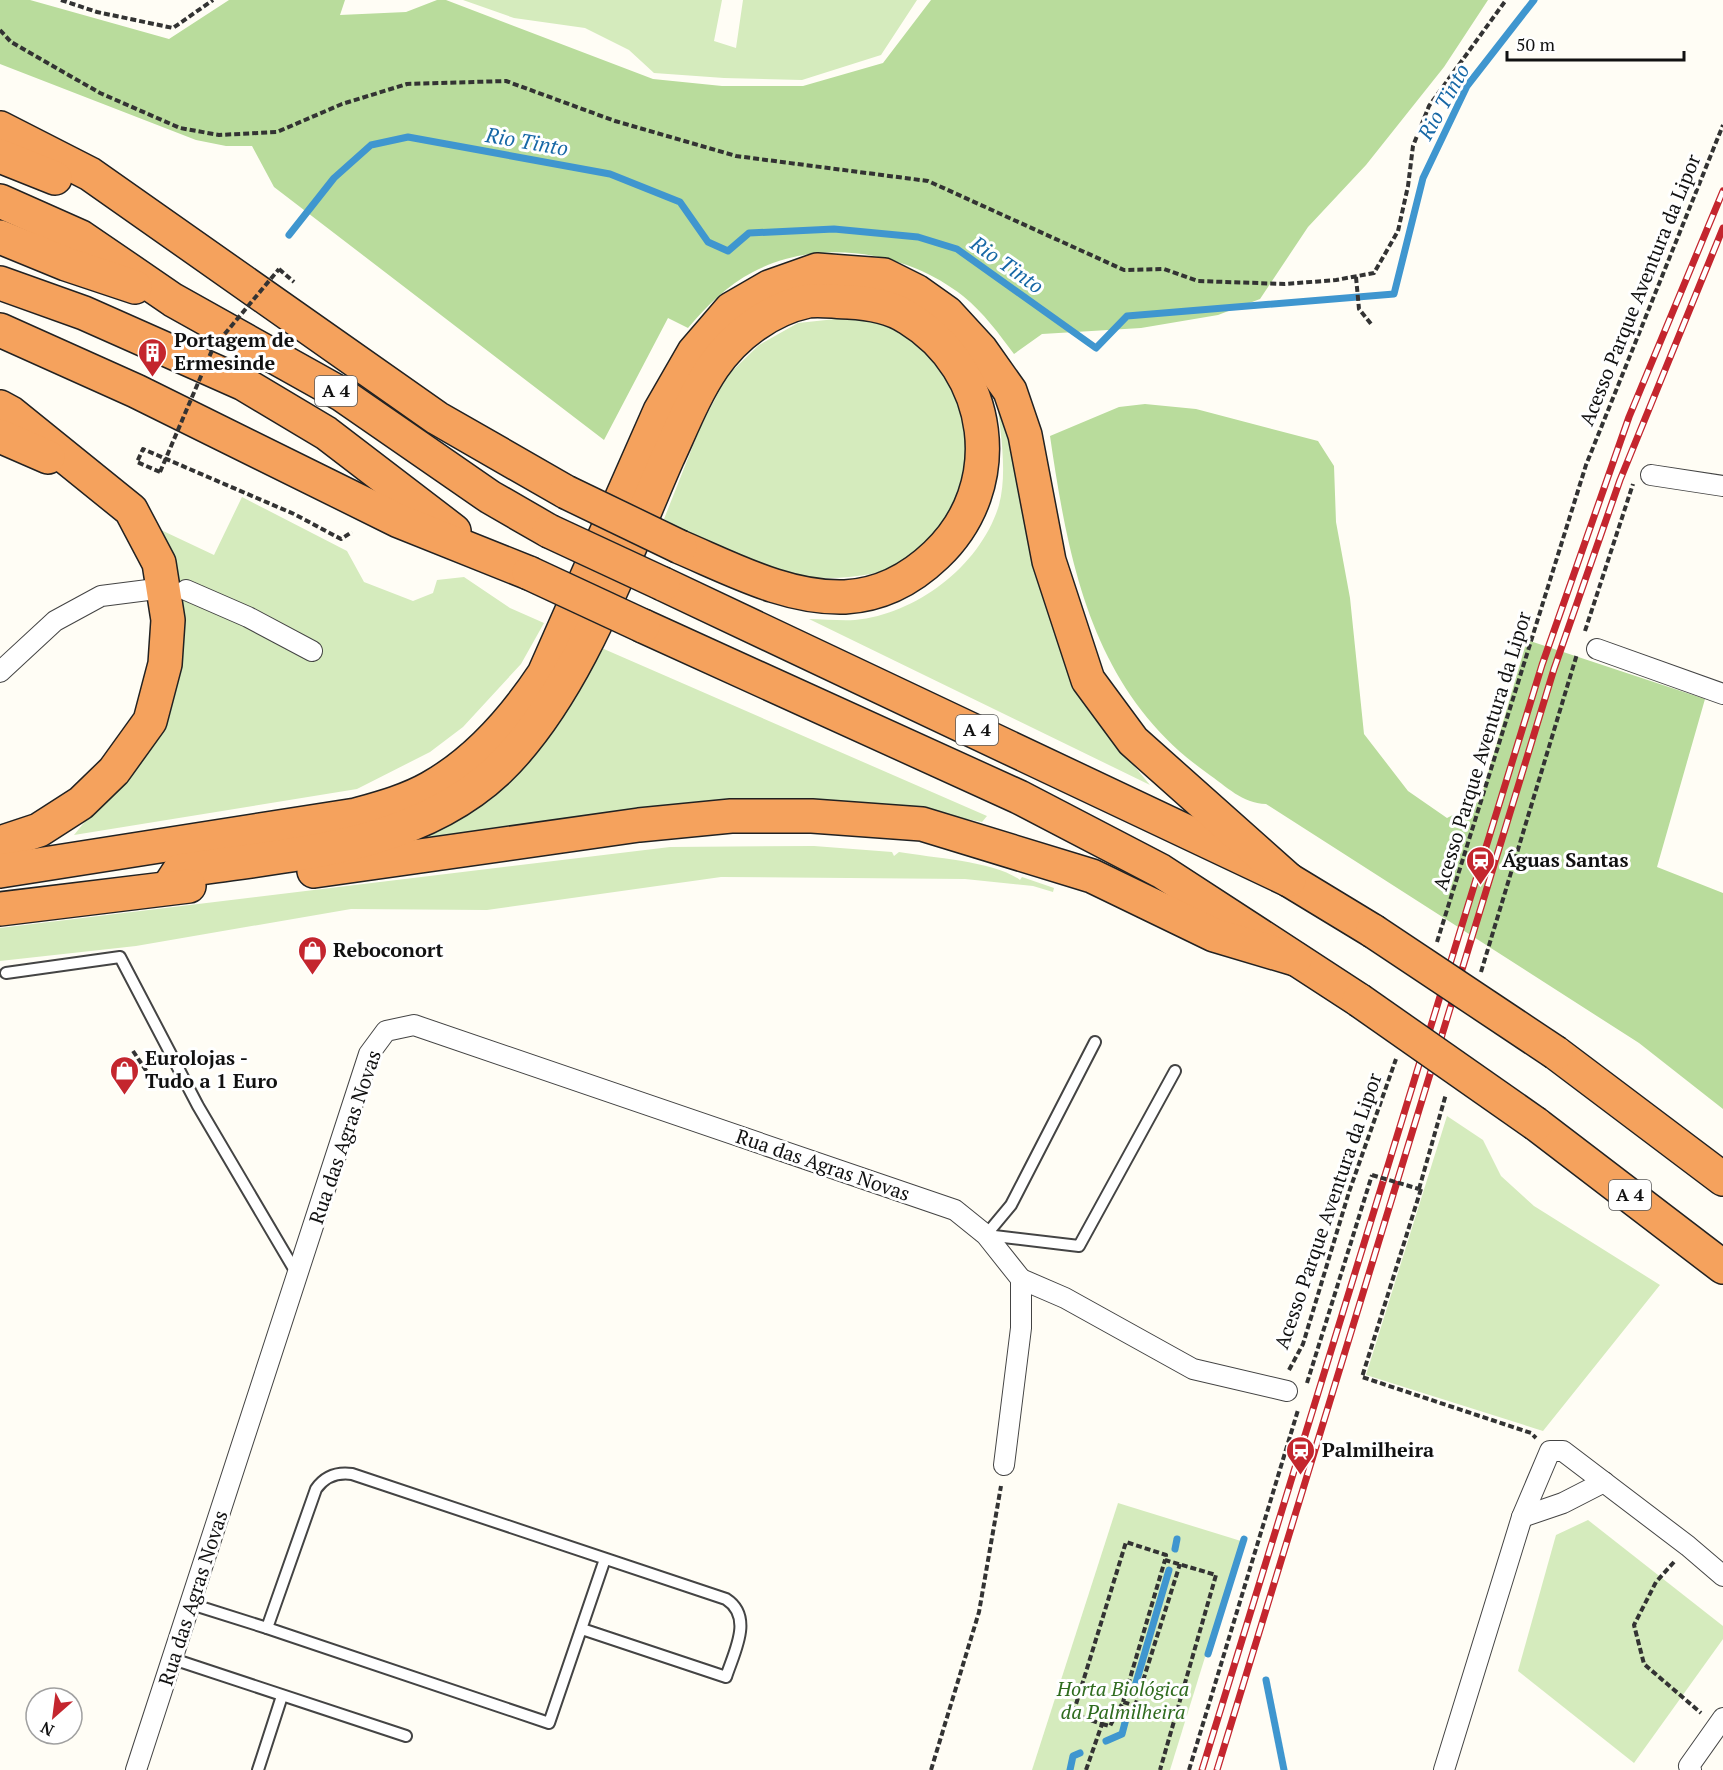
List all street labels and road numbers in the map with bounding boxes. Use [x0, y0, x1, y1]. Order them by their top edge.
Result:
street label: Acesso Parque Aventura da Lipor [1573, 150, 1707, 430]
road number: A 4 [315, 376, 357, 406]
street label: Acesso Parque Aventura da Lipor [1426, 608, 1537, 894]
road number: A 4 [956, 715, 998, 745]
street label: Rua das Agras Novas [302, 1046, 387, 1228]
street label: Acesso Parque Aventura da Lipor [1267, 1069, 1388, 1353]
street label: Rua das Agras Novas [732, 1122, 914, 1207]
road number: A 4 [1609, 1180, 1651, 1210]
street label: Rua das Agras Novas [151, 1507, 234, 1689]

